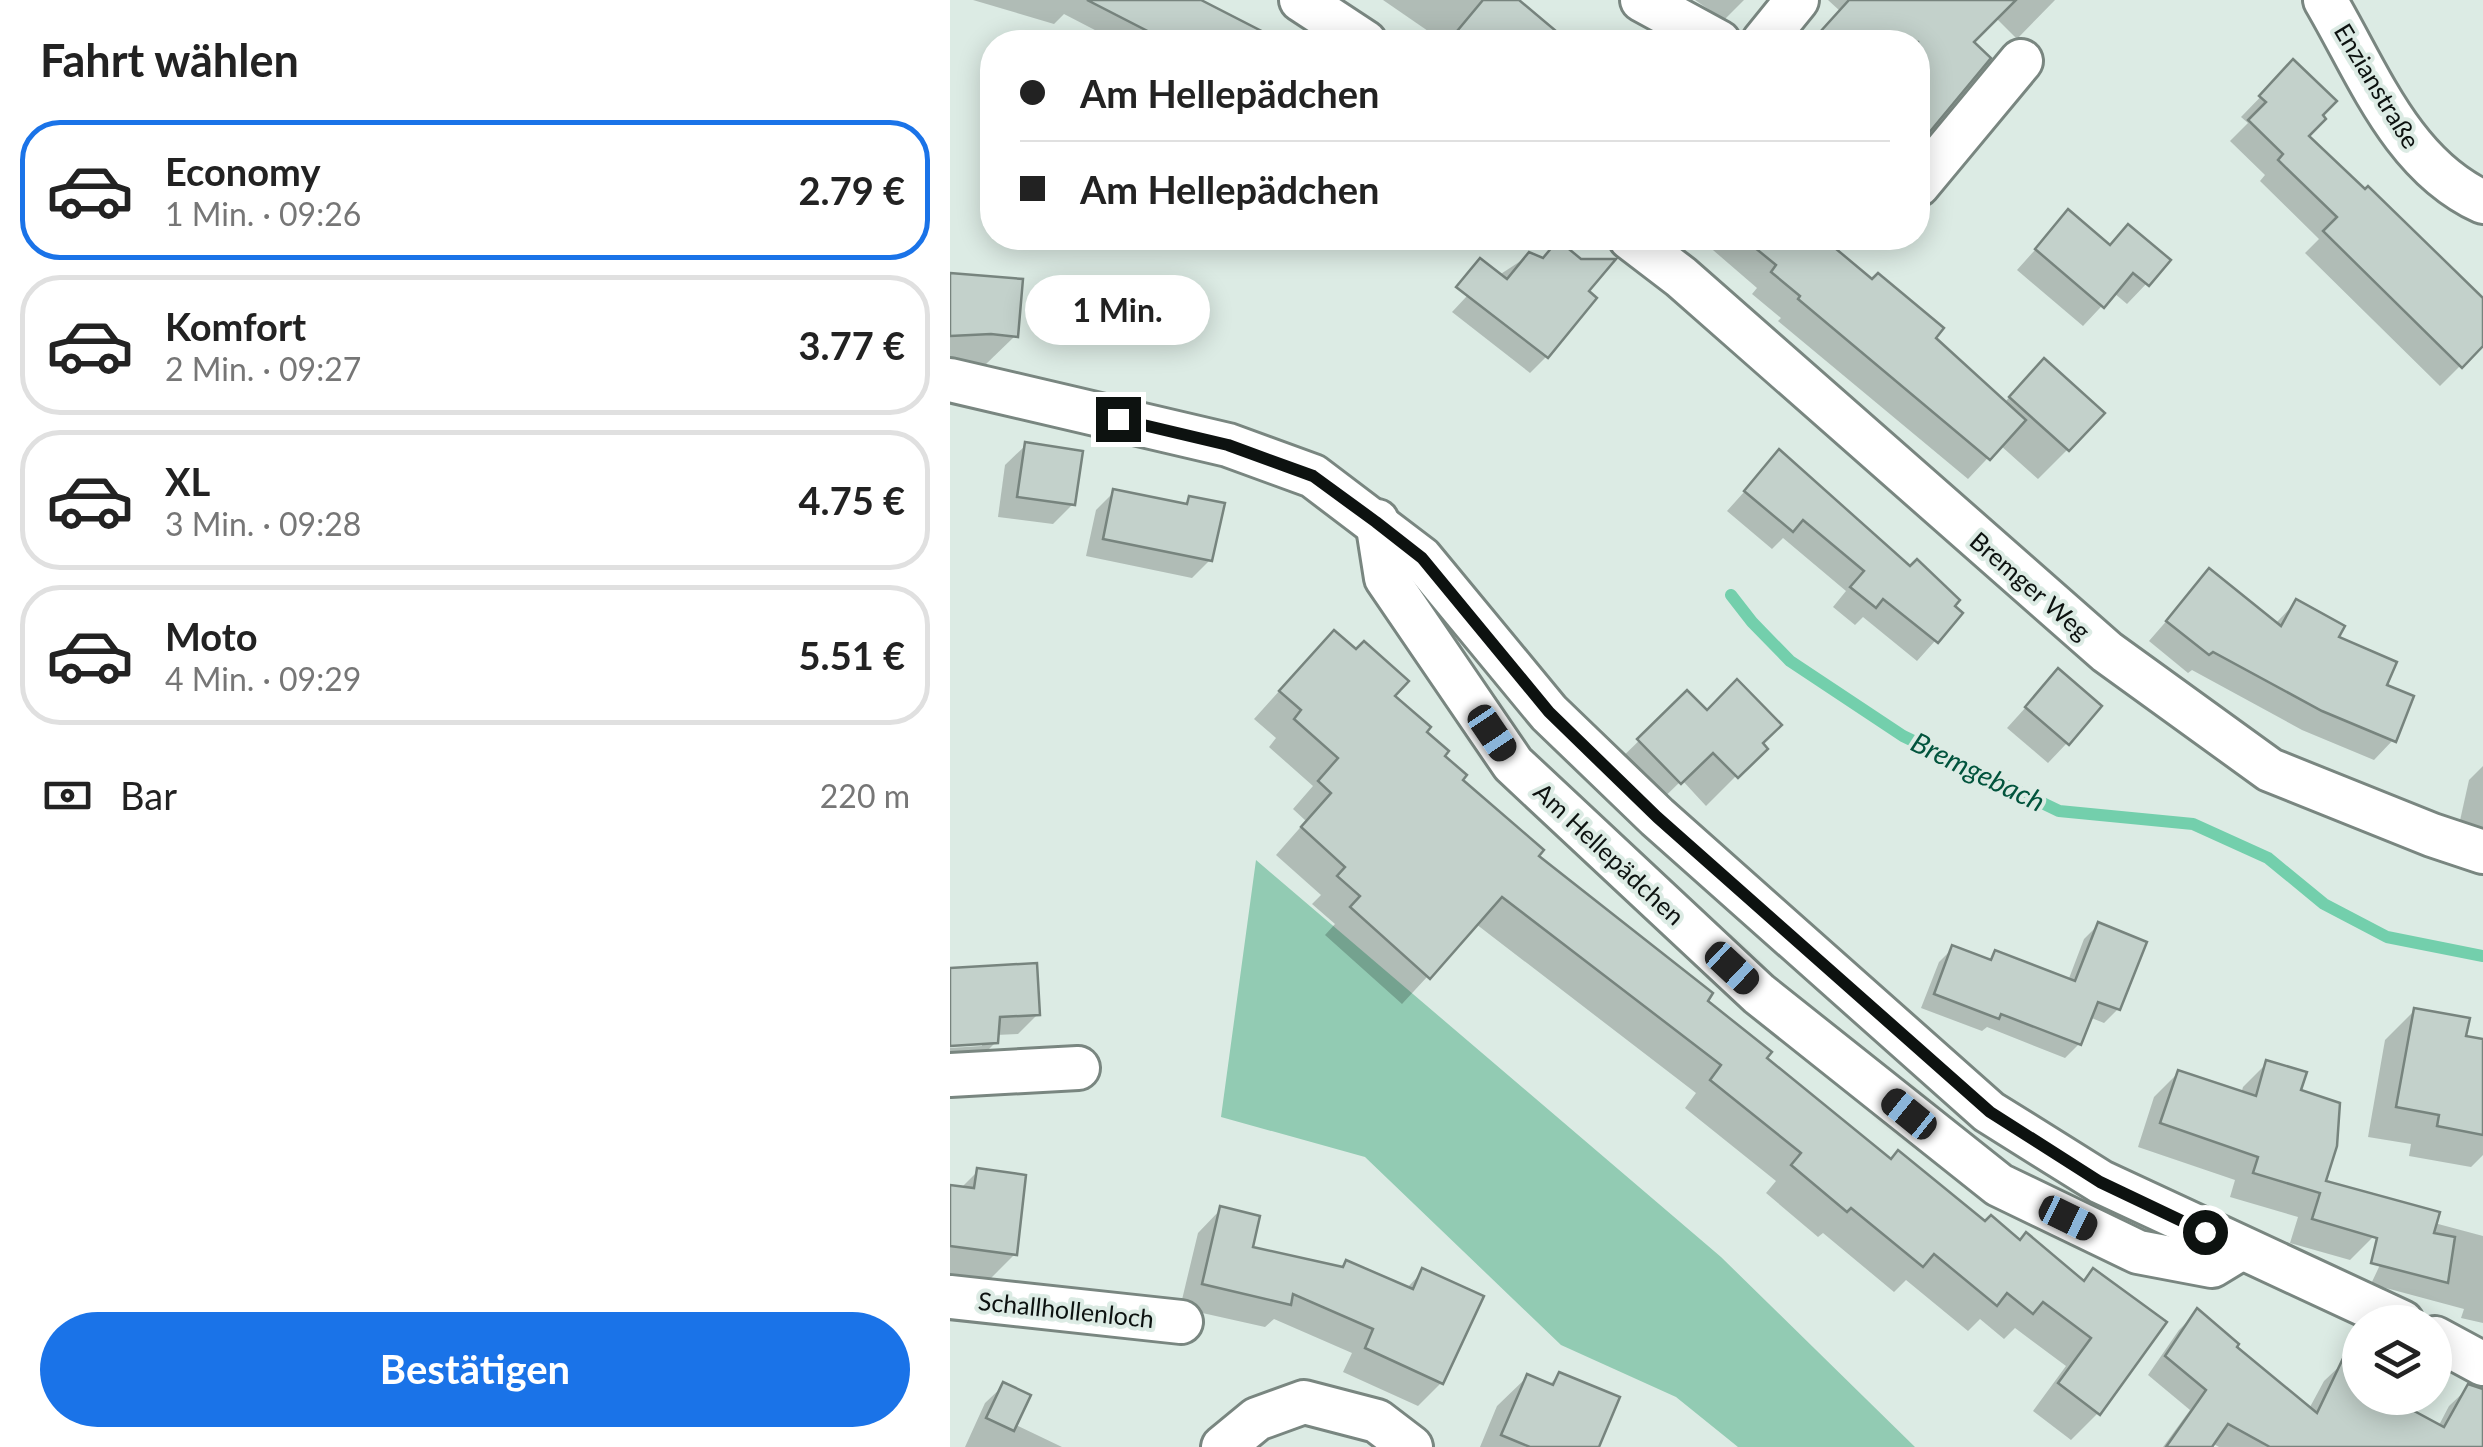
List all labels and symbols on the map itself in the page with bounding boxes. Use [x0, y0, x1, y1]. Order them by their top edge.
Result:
street label: Enzianstraße [2329, 18, 2427, 153]
callout: 1 Min. [1026, 274, 1210, 344]
route end [1096, 397, 1141, 442]
street label: Bremger Weg [1964, 525, 2097, 646]
car [1463, 700, 1521, 766]
water label: Bremgebach [1906, 724, 2051, 818]
street label: Am Hellepädchen [1528, 776, 1691, 930]
car [1700, 937, 1764, 999]
car [1876, 1083, 1942, 1145]
car [2034, 1191, 2102, 1245]
route start [2183, 1210, 2228, 1255]
street label: Schallhollenloch [977, 1285, 1156, 1333]

